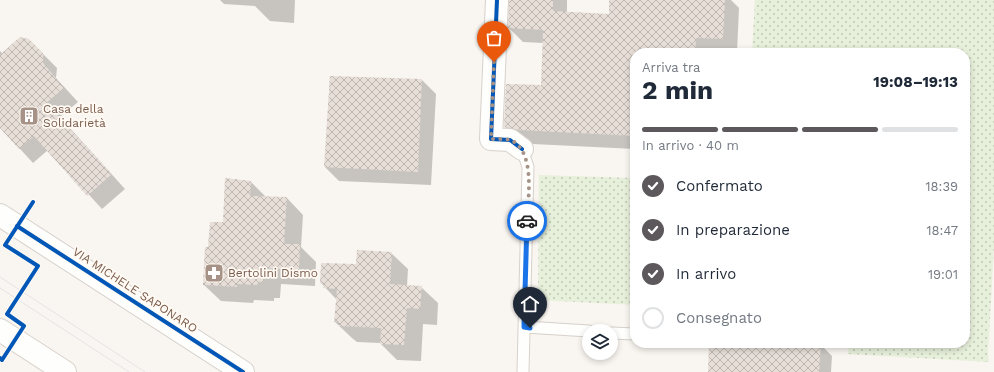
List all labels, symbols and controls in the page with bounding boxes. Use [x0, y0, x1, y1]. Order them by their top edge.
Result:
pin [477, 21, 511, 62]
icon: bag [483, 27, 505, 49]
text: Arriva tra [642, 60, 700, 75]
text: 19:08–19:13 [873, 73, 958, 91]
text: 2 min [642, 75, 713, 105]
place label: Casa della Solidarietà [43, 102, 106, 130]
building icon: Casa della Solidarietà [18, 105, 40, 127]
text: In arrivo · 40 m [642, 138, 739, 153]
icon: check [642, 175, 664, 197]
text: Confermato [676, 177, 763, 195]
text: 18:39 [925, 179, 958, 194]
courier [507, 201, 547, 241]
icon: car [516, 210, 538, 232]
icon: check [642, 219, 664, 241]
text: In preparazione [676, 221, 790, 239]
text: 18:47 [926, 223, 958, 238]
street label: VIA MICHELE SAPONARO [70, 244, 200, 336]
pharmacy icon: Bertolini Dismo [203, 262, 225, 284]
icon: check [642, 263, 664, 285]
text: In arrivo [676, 265, 736, 283]
place label: Bertolini Dismo [228, 266, 318, 280]
text: 19:01 [928, 267, 958, 282]
pin [513, 287, 547, 328]
icon: home [519, 293, 541, 315]
text: Consegnato [676, 309, 762, 327]
map controls [582, 324, 618, 360]
button: layers [582, 324, 618, 360]

